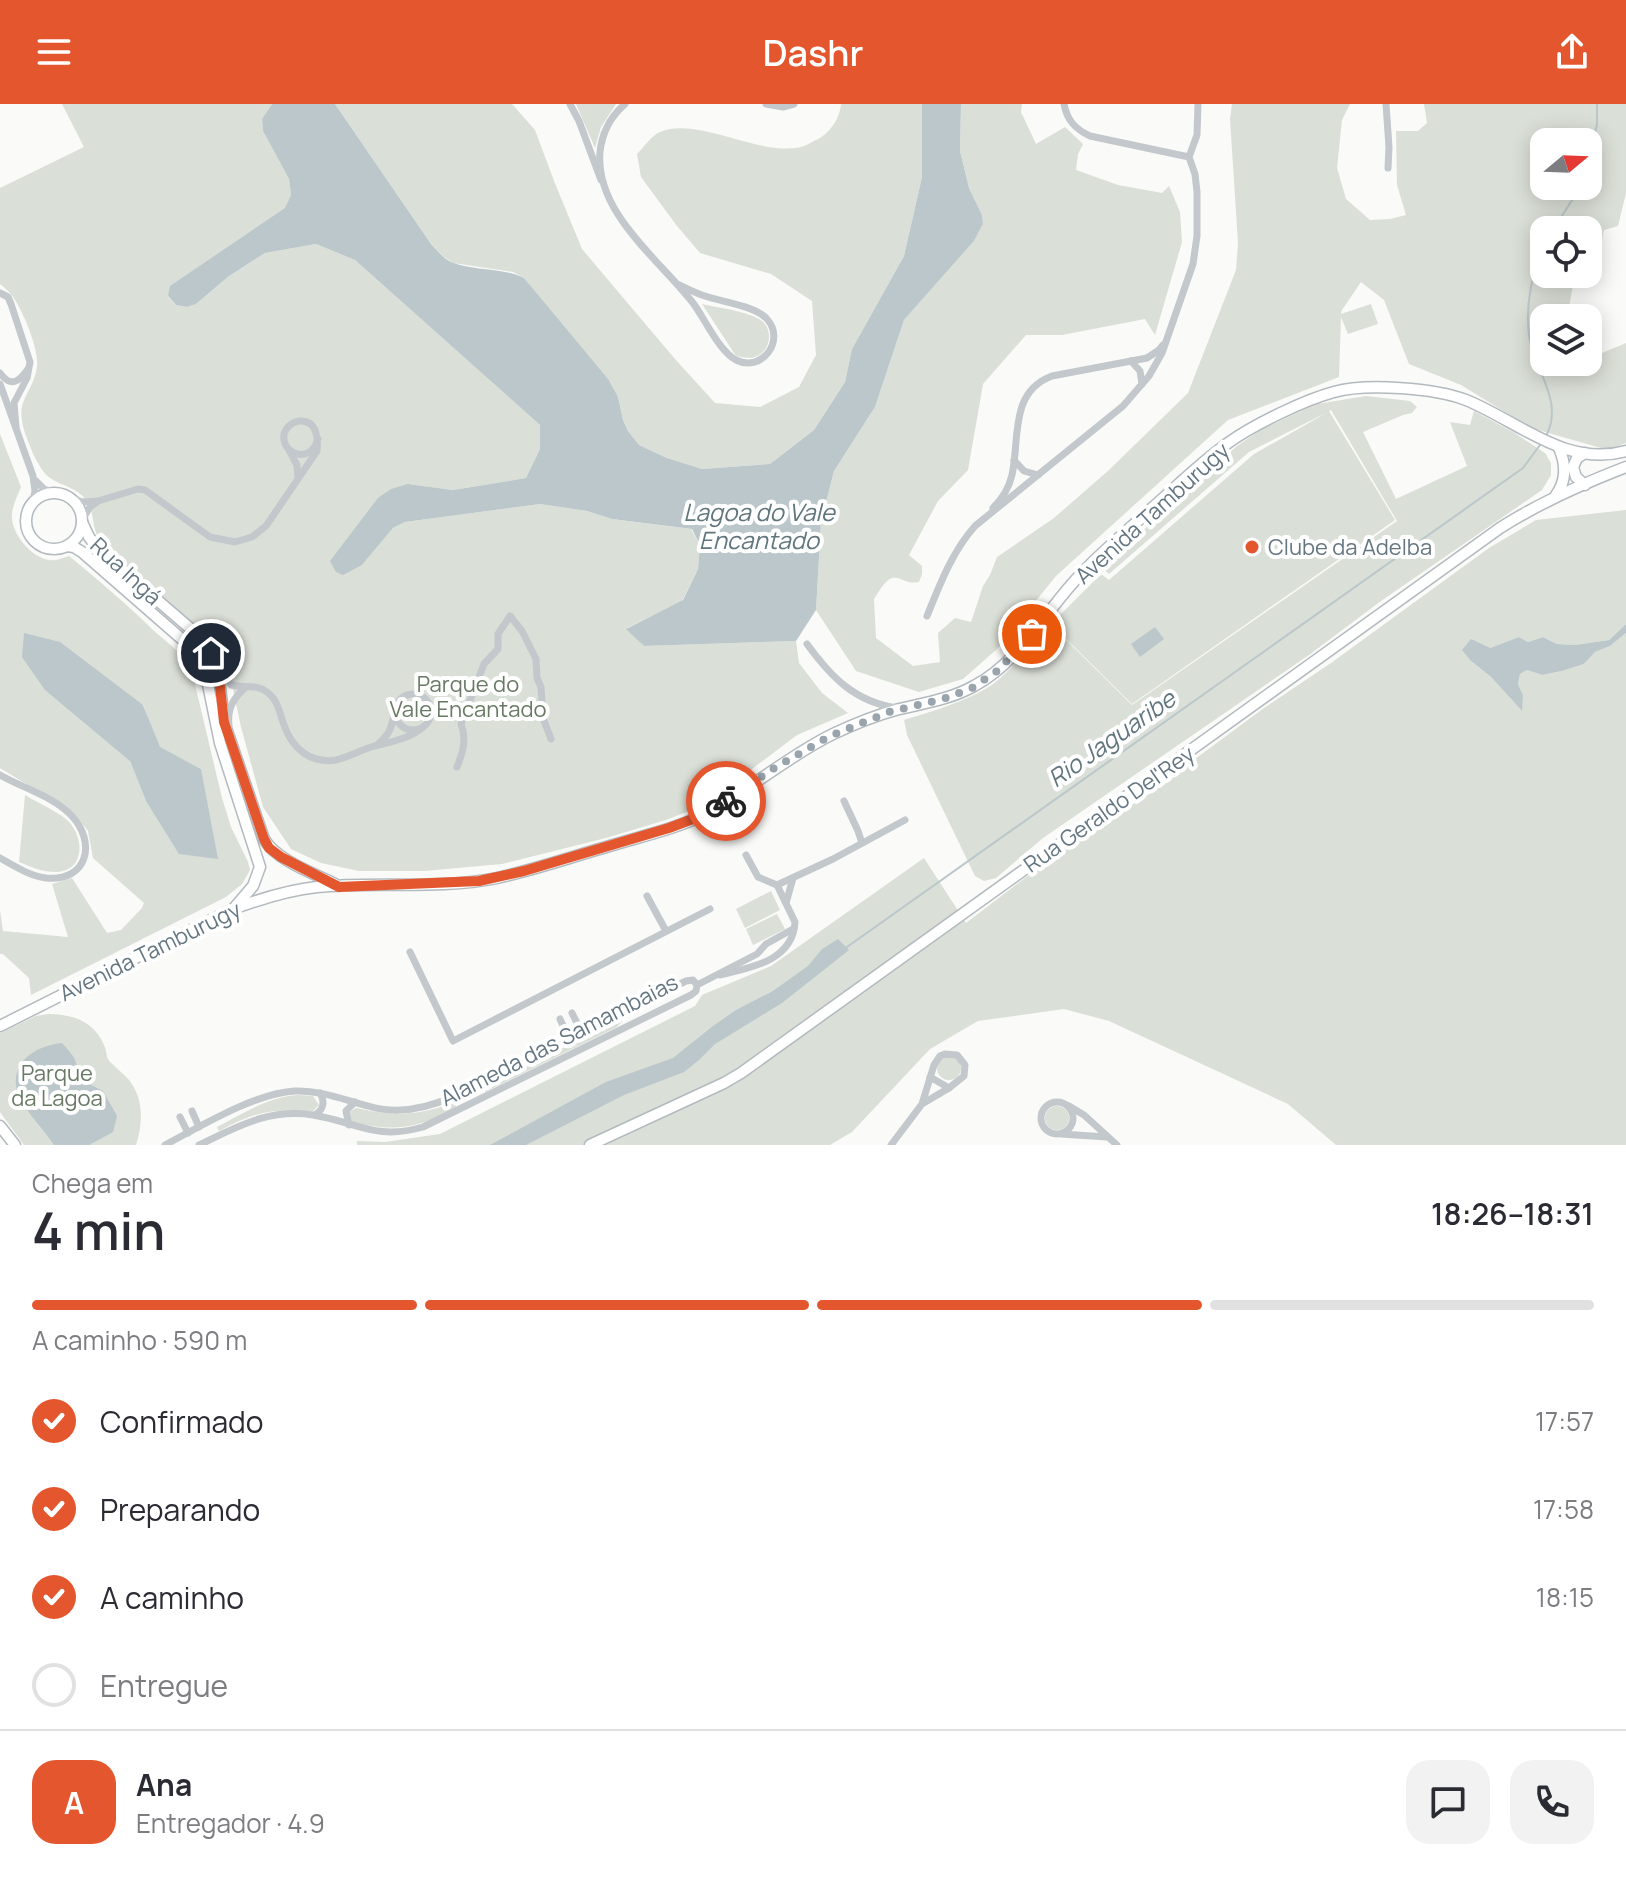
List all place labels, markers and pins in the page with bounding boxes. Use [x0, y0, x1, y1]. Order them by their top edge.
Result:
place label: Clube da Adelba [1268, 532, 1432, 562]
marker: Clube da Adelba [1243, 538, 1261, 556]
pin [998, 600, 1066, 668]
pin [177, 619, 245, 687]

